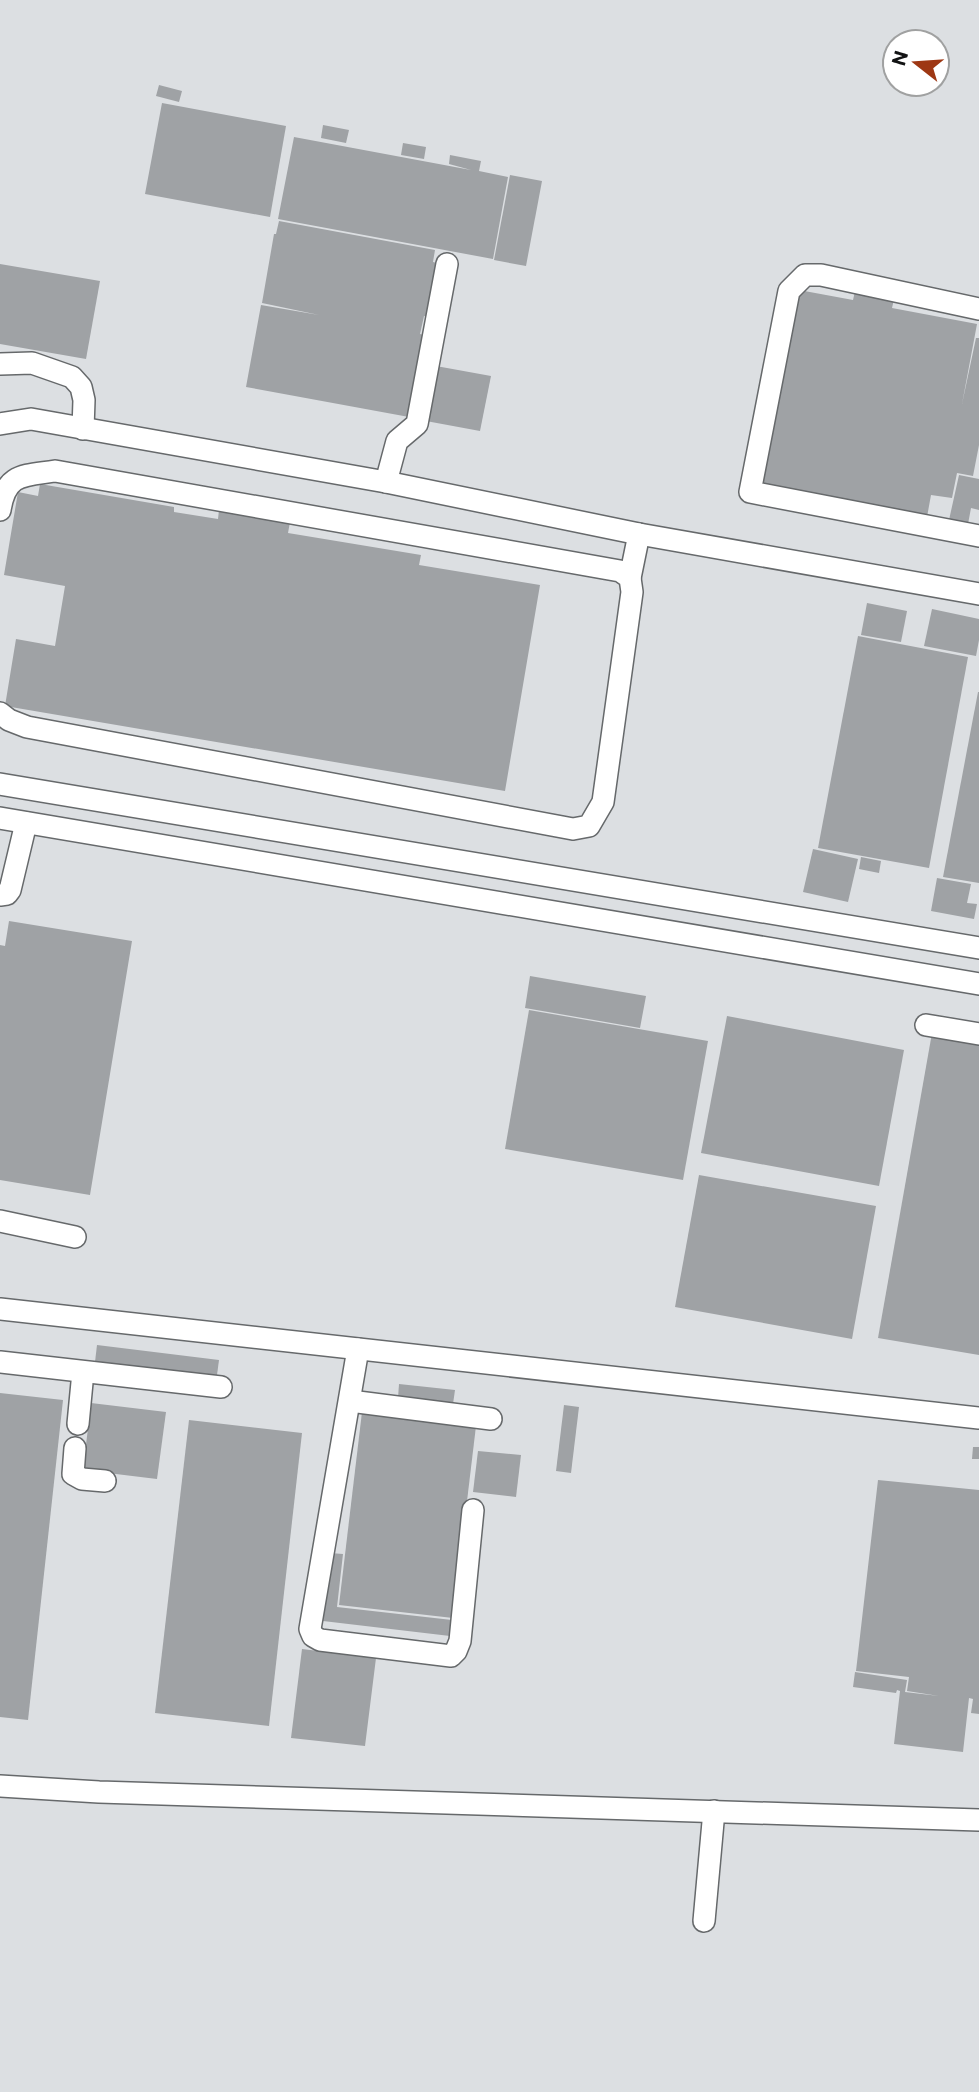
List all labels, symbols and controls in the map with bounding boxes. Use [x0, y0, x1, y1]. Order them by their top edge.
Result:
north arrow [881, 28, 951, 98]
text: N [886, 48, 912, 68]

